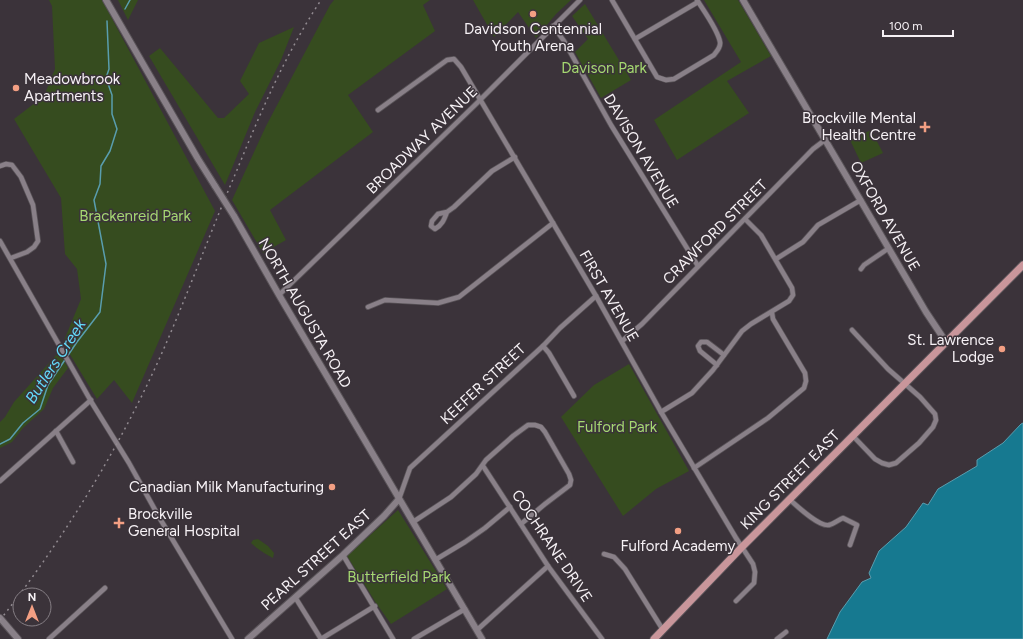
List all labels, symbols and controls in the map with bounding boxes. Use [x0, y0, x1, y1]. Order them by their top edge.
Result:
marker: Davidson Centennial Youth Arena [528, 9, 538, 19]
scale bar [883, 12, 953, 38]
text: 100 m [889, 19, 923, 33]
place label: Davidson Centennial Youth Arena [464, 20, 602, 55]
park label: Davison Park [561, 59, 647, 77]
place label: Meadowbrook Apartments [24, 70, 121, 105]
street label: BROADWAY AVENUE [363, 82, 481, 198]
marker: Meadowbrook Apartments [11, 83, 21, 93]
street label: DAVISON AVENUE [600, 91, 682, 211]
place label: Brockville Mental Health Centre [802, 109, 916, 144]
marker: Brockville Mental Health Centre [919, 121, 931, 133]
street label: OXFORD AVENUE [846, 158, 924, 274]
street label: CRAWFORD STREET [659, 175, 772, 288]
park label: Brackenreid Park [79, 207, 191, 225]
street label: NORTH AUGUSTA ROAD [255, 235, 355, 391]
street label: FIRST AVENUE [576, 247, 642, 345]
water label: Butlers Creek [21, 315, 90, 407]
place label: St. Lawrence Lodge [907, 331, 994, 366]
street label: KEEFER STREET [437, 339, 530, 428]
marker: St. Lawrence Lodge [997, 344, 1007, 354]
park label: Fulford Park [577, 418, 658, 436]
street label: KING STREET EAST [737, 426, 844, 533]
place label: Canadian Milk Manufacturing [129, 478, 324, 496]
marker: Canadian Milk Manufacturing [327, 482, 337, 492]
street label: COCHRANE DRIVE [508, 487, 596, 605]
place label: Brockville General Hospital [128, 505, 240, 540]
street label: PEARL STREET EAST [257, 505, 375, 614]
marker: Brockville General Hospital [113, 517, 125, 529]
marker: Fulford Academy [673, 526, 683, 536]
place label: Fulford Academy [621, 537, 735, 555]
park label: Butterfield Park [347, 568, 452, 586]
north arrow [12, 587, 52, 627]
text: N [28, 591, 36, 604]

